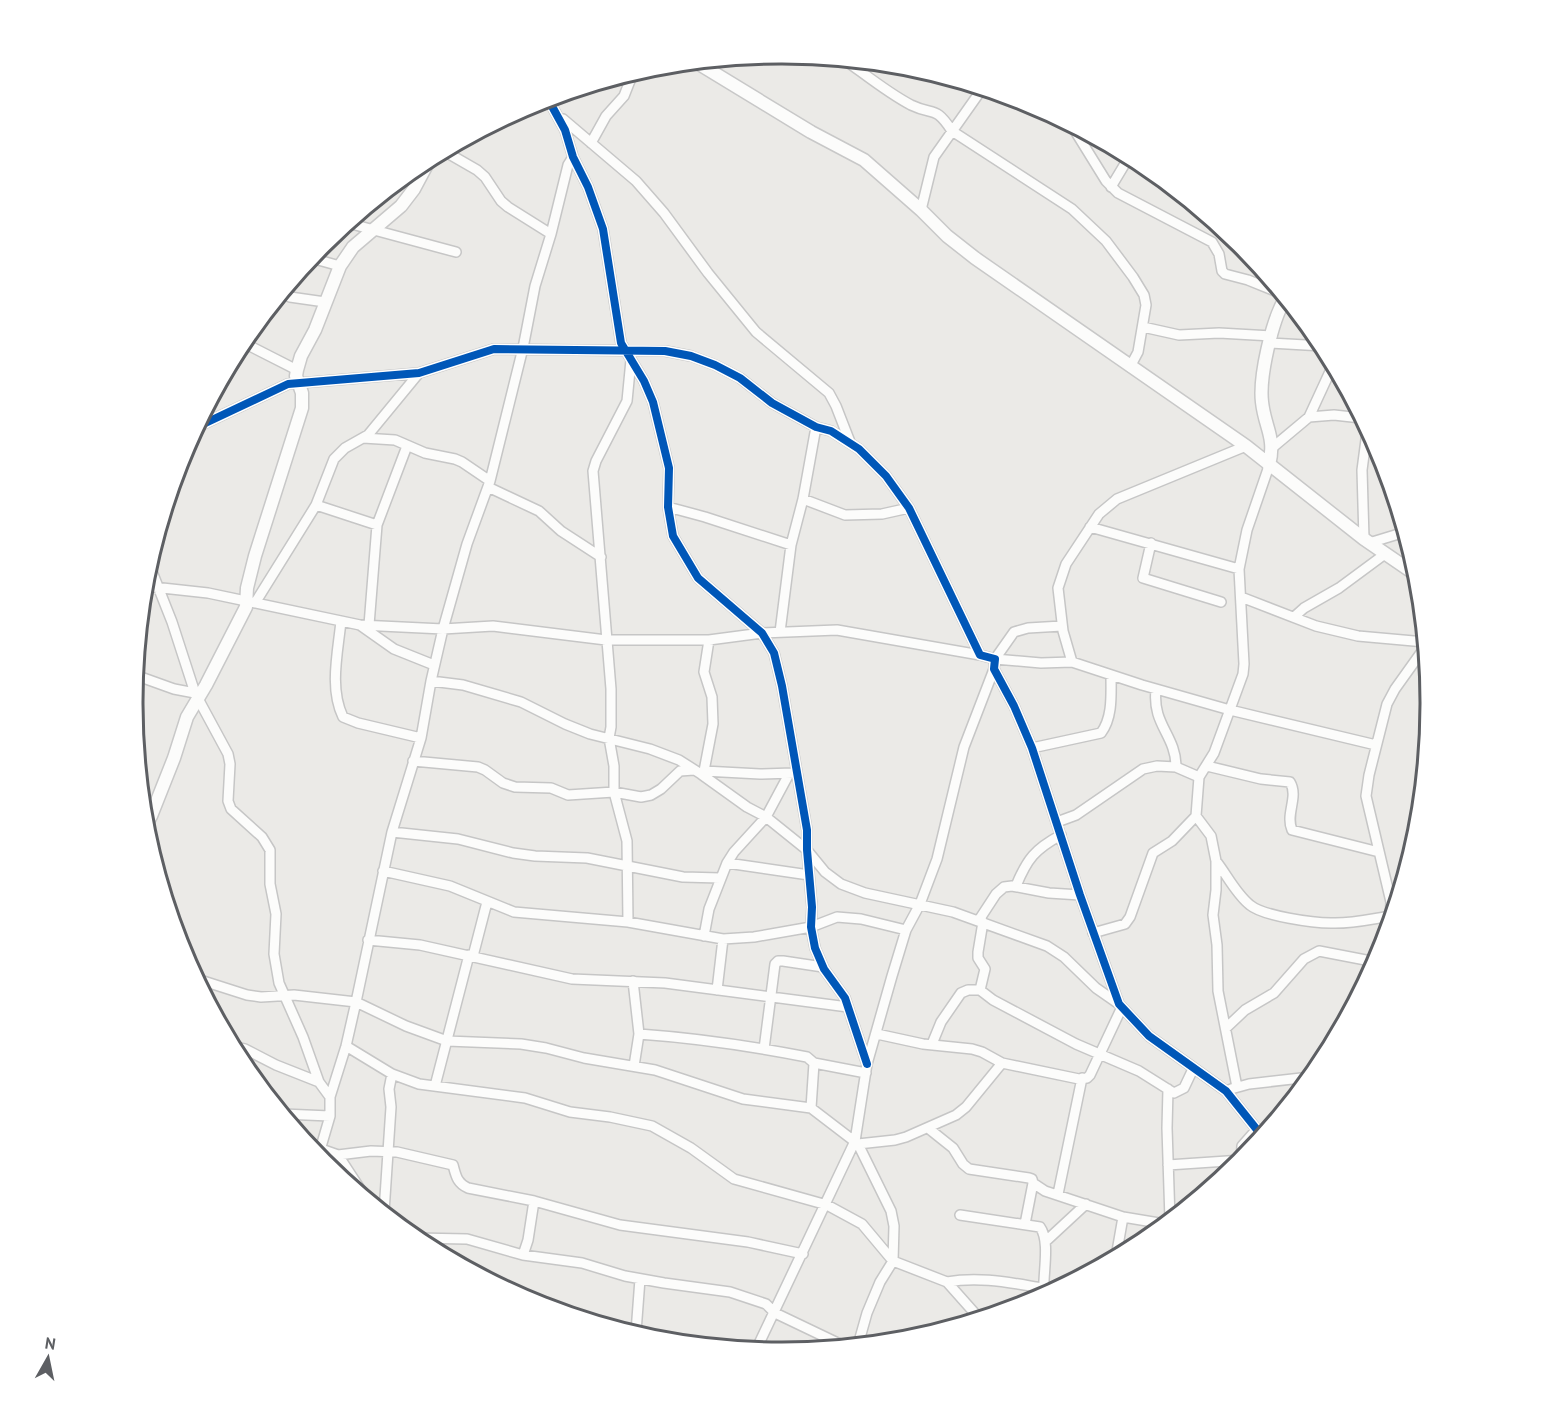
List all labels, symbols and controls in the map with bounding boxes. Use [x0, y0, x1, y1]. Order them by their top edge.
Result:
north arrow [18, 1328, 78, 1388]
text: N [44, 1332, 57, 1354]

